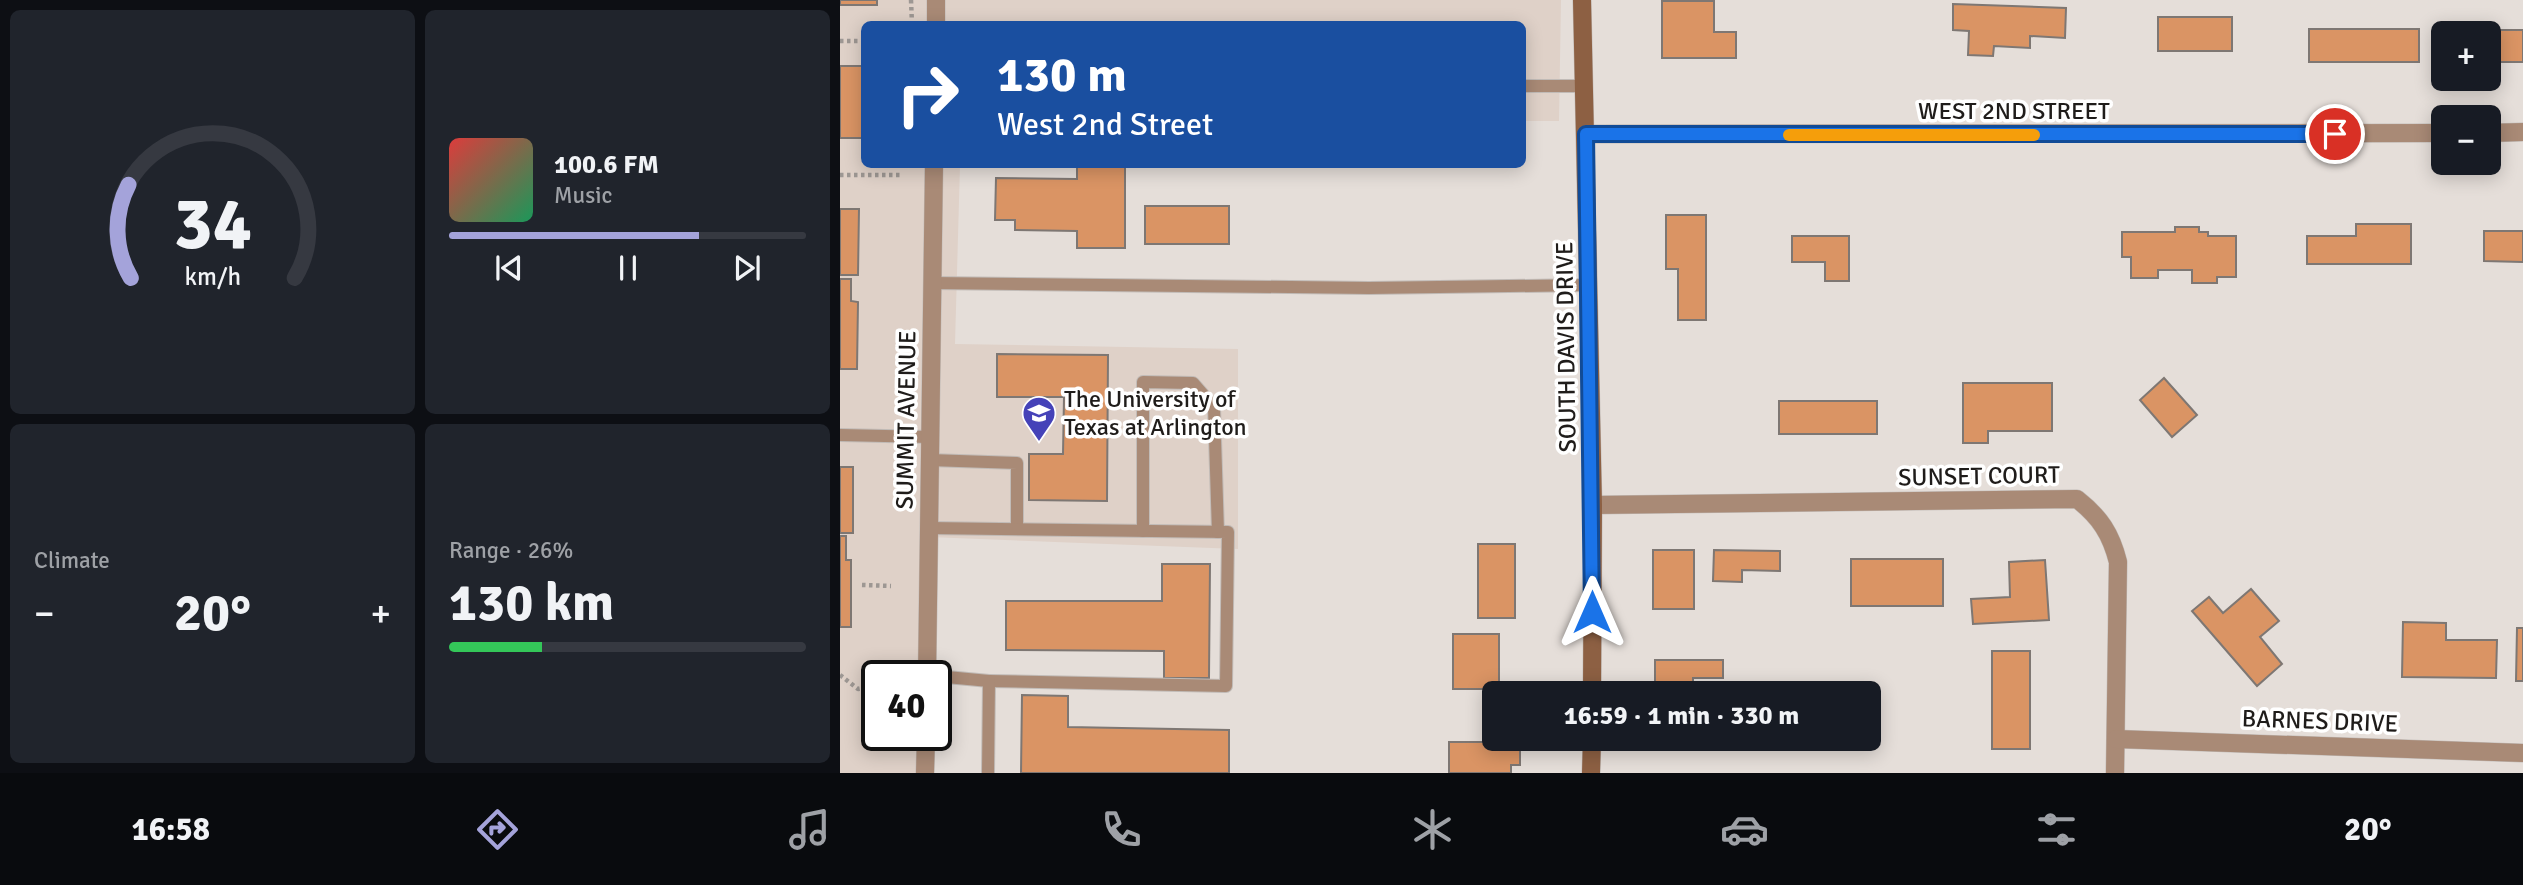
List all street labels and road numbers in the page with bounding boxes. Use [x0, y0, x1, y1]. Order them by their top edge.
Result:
street label: WEST 2ND STREET [1918, 96, 2110, 126]
street label: SOUTH DAVIS DRIVE [1549, 241, 1583, 453]
street label: SUMMIT AVENUE [889, 330, 923, 510]
street label: SUNSET COURT [1898, 460, 2060, 492]
street label: BARNES DRIVE [2241, 703, 2399, 739]

